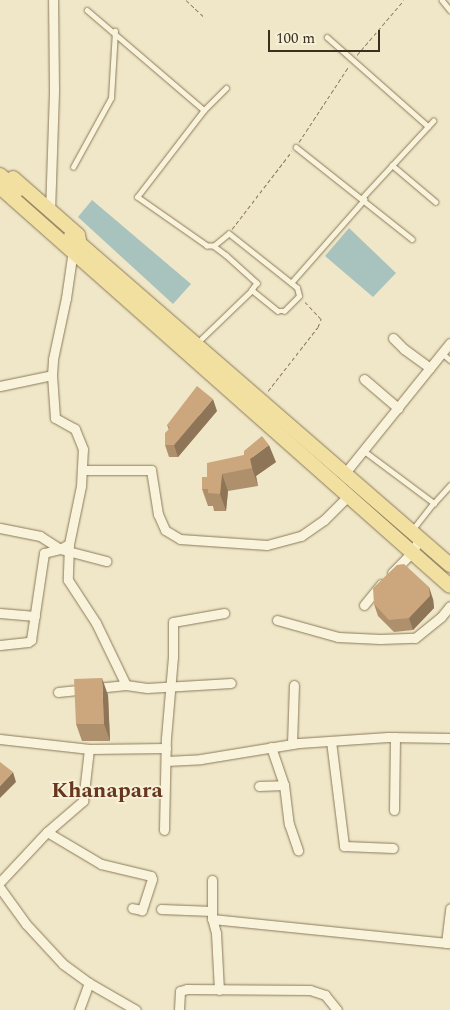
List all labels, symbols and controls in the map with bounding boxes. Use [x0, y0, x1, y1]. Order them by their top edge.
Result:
scale bar [270, 20, 382, 52]
text: 100 m [276, 27, 315, 50]
district label: Khanapara [51, 778, 163, 804]

